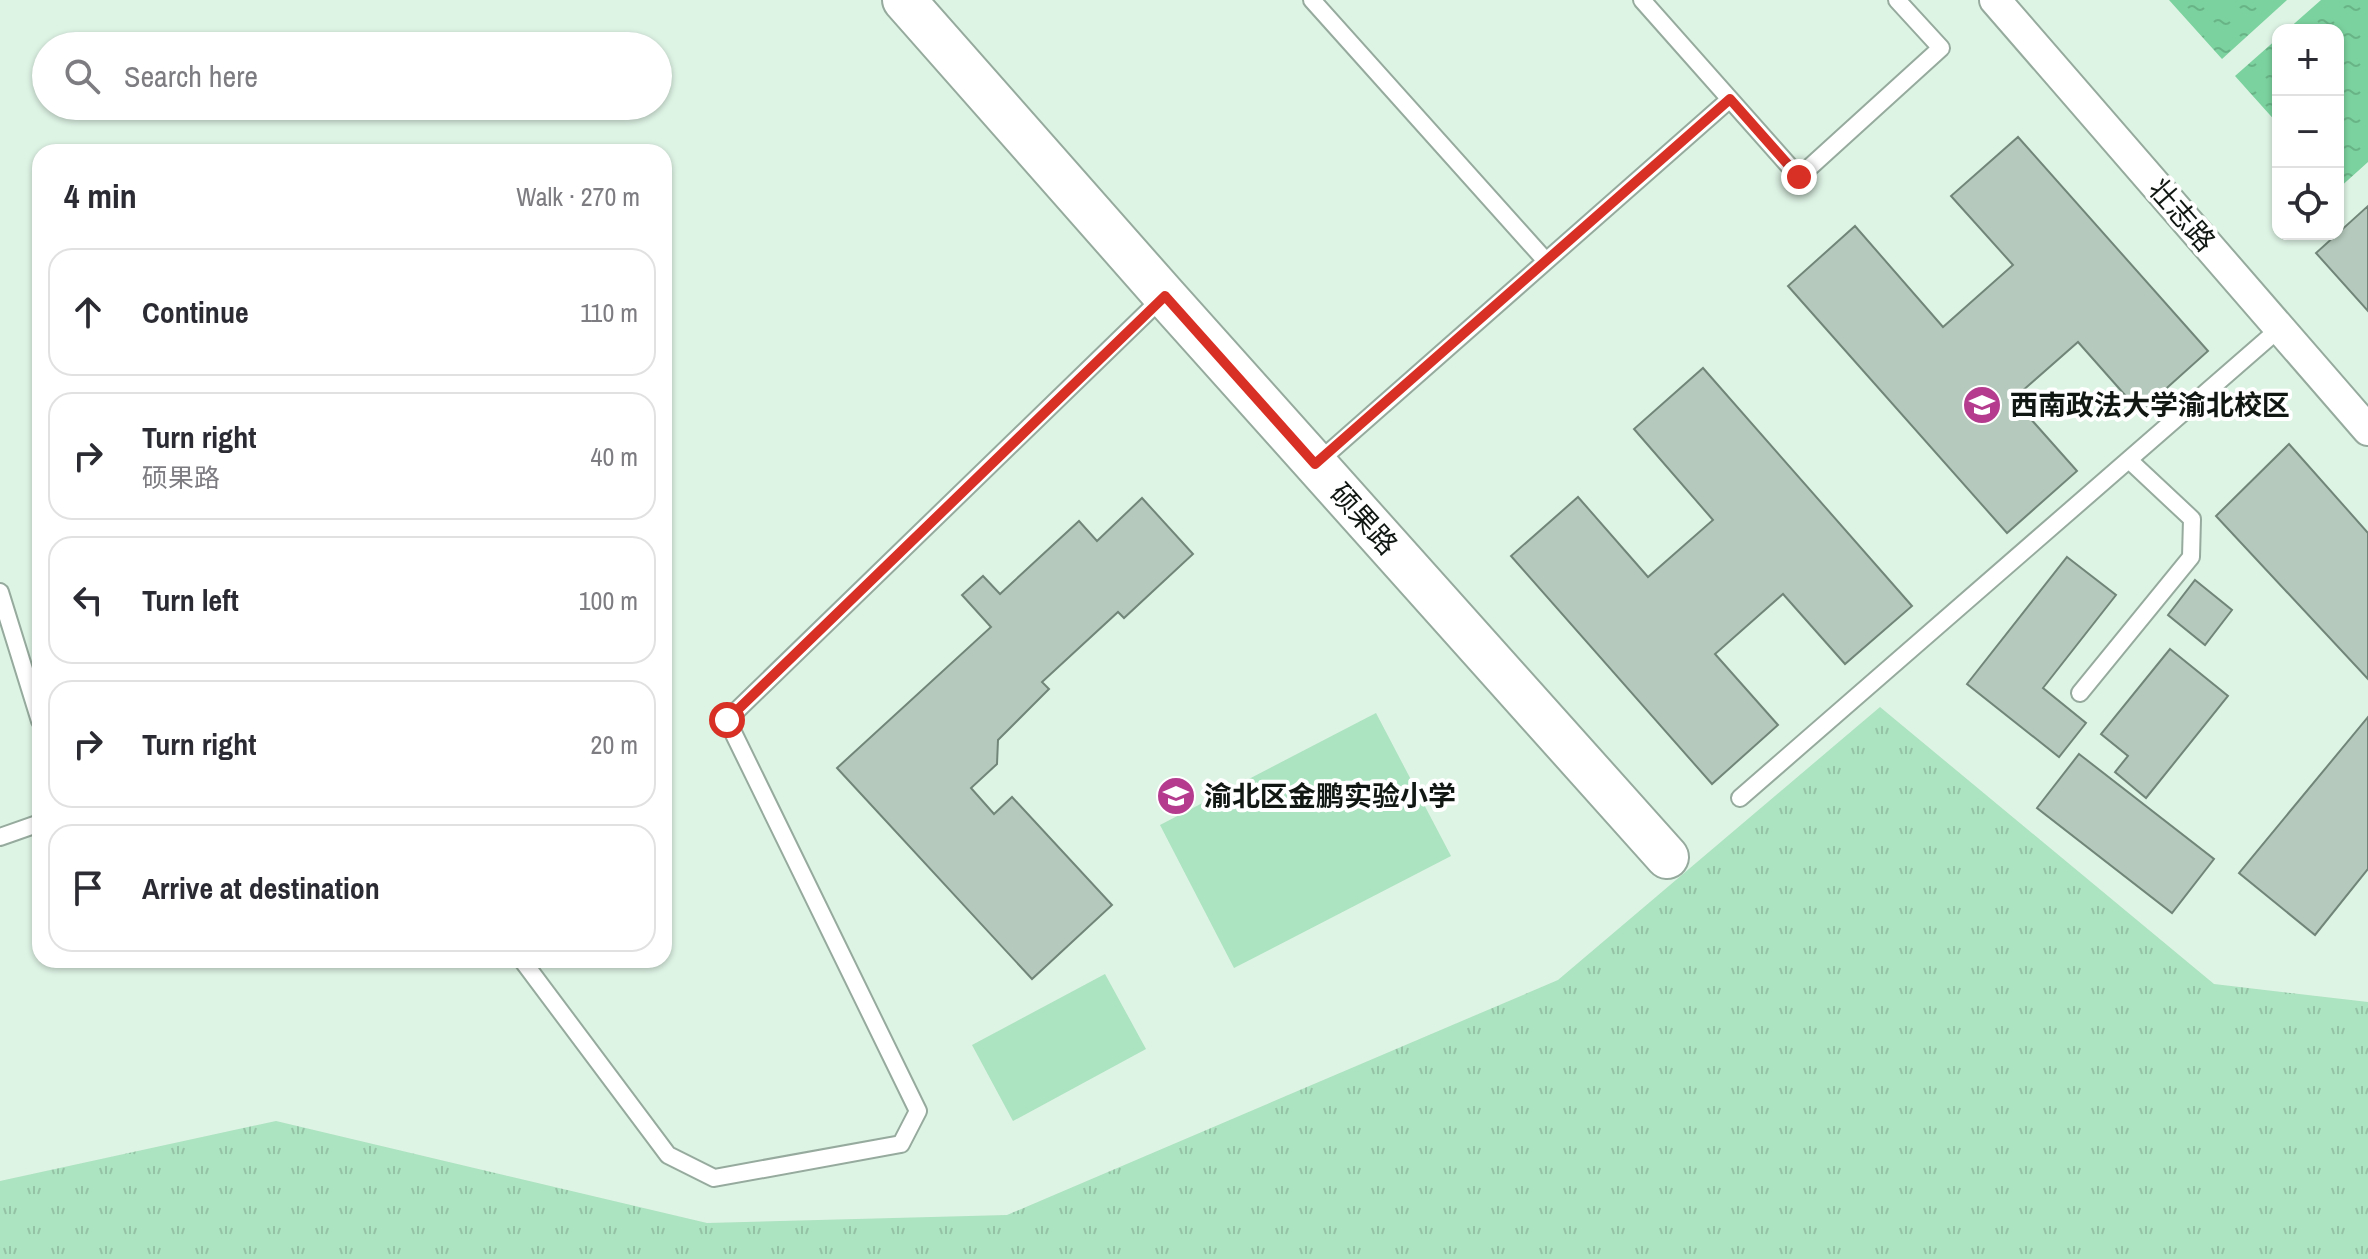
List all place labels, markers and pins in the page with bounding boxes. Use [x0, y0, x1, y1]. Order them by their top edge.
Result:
school or university icon: 西南政法大学渝北校区 [1961, 384, 2003, 426]
place label: 西南政法大学渝北校区 [2010, 386, 2290, 424]
school or university icon: 渝北区金鹏实验小学 [1155, 775, 1197, 817]
place label: 渝北区金鹏实验小学 [1204, 777, 1456, 815]

